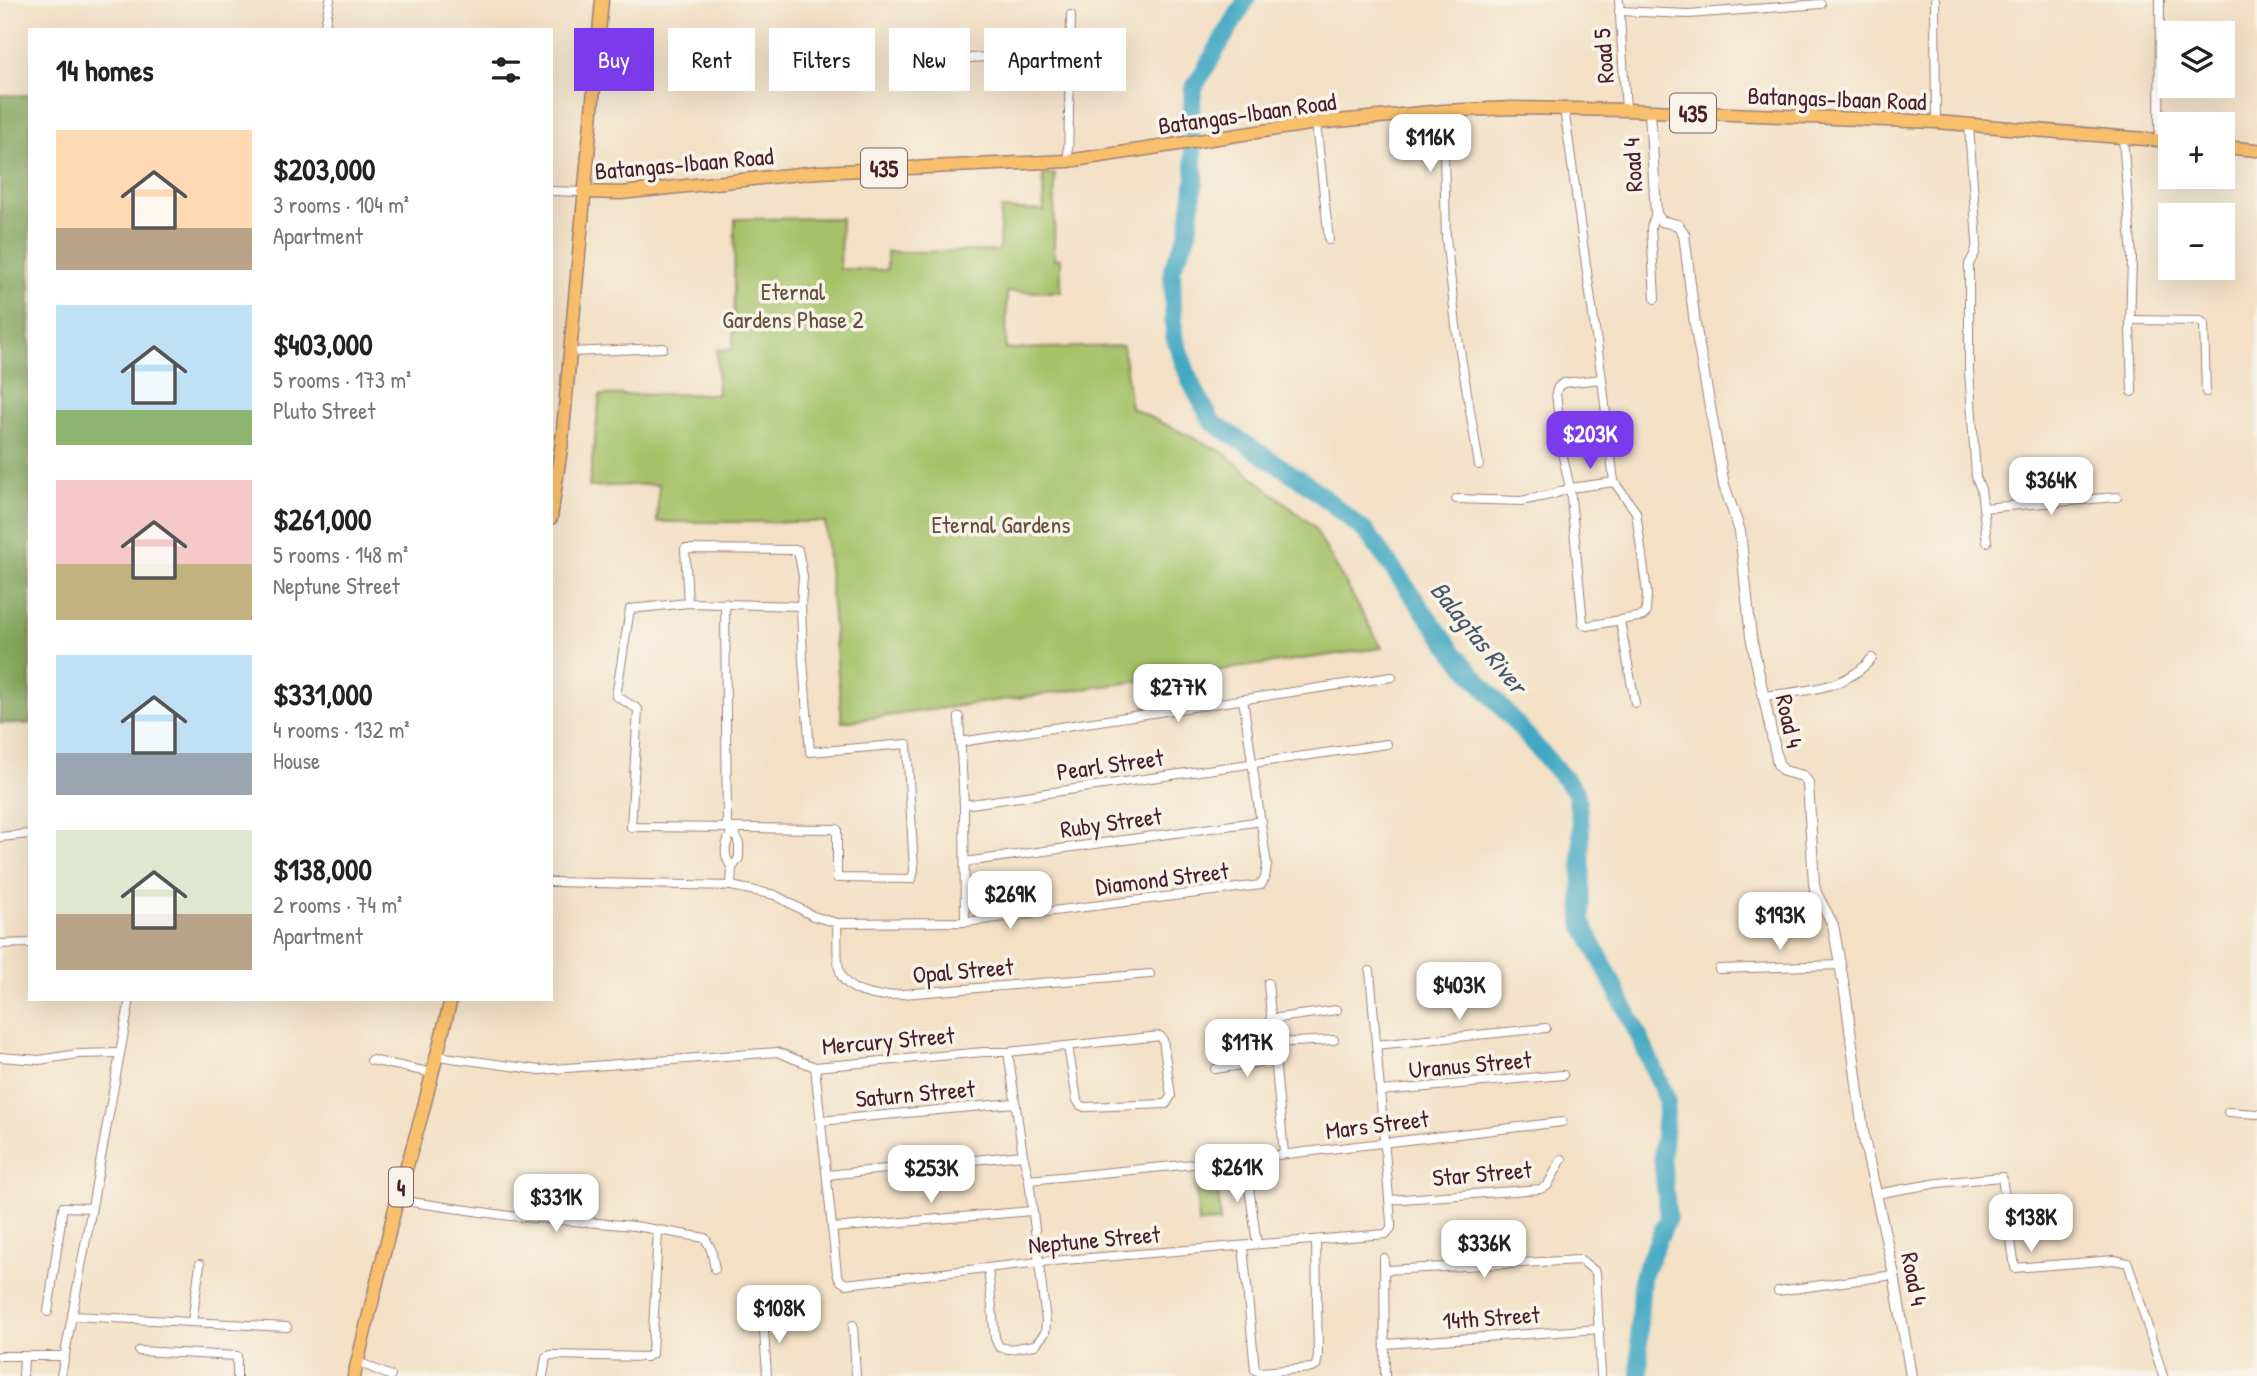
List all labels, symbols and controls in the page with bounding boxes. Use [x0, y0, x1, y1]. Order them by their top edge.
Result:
map controls [2158, 21, 2235, 280]
button: layers [2158, 21, 2235, 98]
street label: Road 5 [1585, 27, 1621, 85]
chip: Buy [574, 28, 654, 91]
chip: Rent [668, 28, 755, 91]
chip: Filters [769, 28, 875, 91]
chip: New [889, 28, 970, 91]
chip: Apartment [984, 28, 1126, 91]
text: 14 homes [56, 50, 154, 90]
icon: filters [487, 51, 525, 89]
street label: Batangas-Ibaan Road [1747, 79, 1927, 117]
street label: Batangas-Ibaan Road [1156, 85, 1338, 141]
road number: 435 [1670, 94, 1716, 132]
button: + [2158, 112, 2235, 189]
pin: $116K [1381, 114, 1479, 174]
text: $116K [1405, 121, 1455, 152]
street label: Road 4 [1615, 137, 1649, 193]
street label: Batangas-Ibaan Road [593, 139, 775, 187]
road number: 435 [861, 148, 907, 188]
text: $203,000 [273, 149, 376, 189]
icon: home [112, 158, 196, 242]
text: 3 rooms · 104 m² [273, 189, 409, 220]
button: − [2158, 203, 2235, 280]
text: Apartment [273, 220, 363, 251]
park label: Eternal Gardens Phase 2 [722, 275, 864, 335]
text: $403,000 [273, 324, 373, 364]
icon: home [112, 333, 196, 417]
text: 5 rooms · 173 m² [273, 364, 411, 395]
text: Pluto Street [273, 395, 375, 426]
pin: $203K [1541, 412, 1639, 471]
text: $203K [1562, 418, 1618, 449]
pin: $364K [2002, 458, 2100, 517]
text: $364K [2025, 464, 2077, 495]
text: $261,000 [273, 499, 372, 539]
icon: home [112, 508, 196, 592]
park label: Eternal Gardens [932, 508, 1070, 540]
text: 5 rooms · 148 m² [273, 539, 408, 570]
text: Neptune Street [273, 570, 400, 601]
water label: Balagtas River [1422, 573, 1537, 704]
pin: $277K [1129, 664, 1227, 724]
text: $277K [1149, 671, 1207, 702]
text: $331,000 [273, 674, 372, 714]
icon: home [112, 683, 196, 767]
street label: Road 4 [1769, 691, 1811, 751]
text: 4 rooms · 132 m² [273, 714, 410, 745]
street label: Pearl Street [1055, 741, 1166, 787]
text: House [273, 745, 320, 776]
street label: Ruby Street [1058, 799, 1164, 845]
text: $138,000 [273, 849, 372, 889]
street label: Diamond Street [1094, 854, 1231, 902]
icon: home [112, 858, 196, 942]
pin: $269K [961, 872, 1059, 931]
text: $269K [984, 878, 1036, 909]
text: 2 rooms · 74 m² [273, 889, 402, 920]
pin: $193K [1731, 892, 1829, 952]
text: $193K [1755, 899, 1805, 930]
text: Apartment [273, 920, 363, 951]
street label: Opal Street [911, 950, 1015, 990]
pin: $403K [1410, 962, 1508, 1022]
text: $403K [1433, 969, 1485, 1000]
street label: Mercury Street [820, 1018, 956, 1062]
pin: $117K [1198, 1020, 1296, 1079]
text: $117K [1221, 1026, 1273, 1057]
street label: Uranus Street [1407, 1043, 1533, 1085]
street label: Saturn Street [854, 1072, 977, 1114]
street label: Mars Street [1324, 1102, 1431, 1146]
pin: $261K [1188, 1144, 1286, 1204]
pin: $253K [882, 1146, 980, 1205]
text: $261K [1211, 1151, 1263, 1182]
text: $253K [904, 1152, 958, 1183]
street label: Star Street [1431, 1153, 1534, 1193]
road number: 4 [389, 1168, 413, 1206]
pin: $331K [507, 1174, 605, 1234]
text: $331K [530, 1181, 582, 1212]
pin: $138K [1982, 1194, 2080, 1254]
text: $138K [2005, 1201, 2057, 1232]
street label: Neptune Street [1027, 1217, 1162, 1261]
pin: $336K [1435, 1220, 1533, 1280]
text: $336K [1457, 1227, 1511, 1258]
street label: Road 4 [1894, 1250, 1936, 1308]
pin: $108K [730, 1286, 828, 1345]
text: $108K [753, 1292, 805, 1323]
street label: 14th Street [1441, 1298, 1541, 1336]

